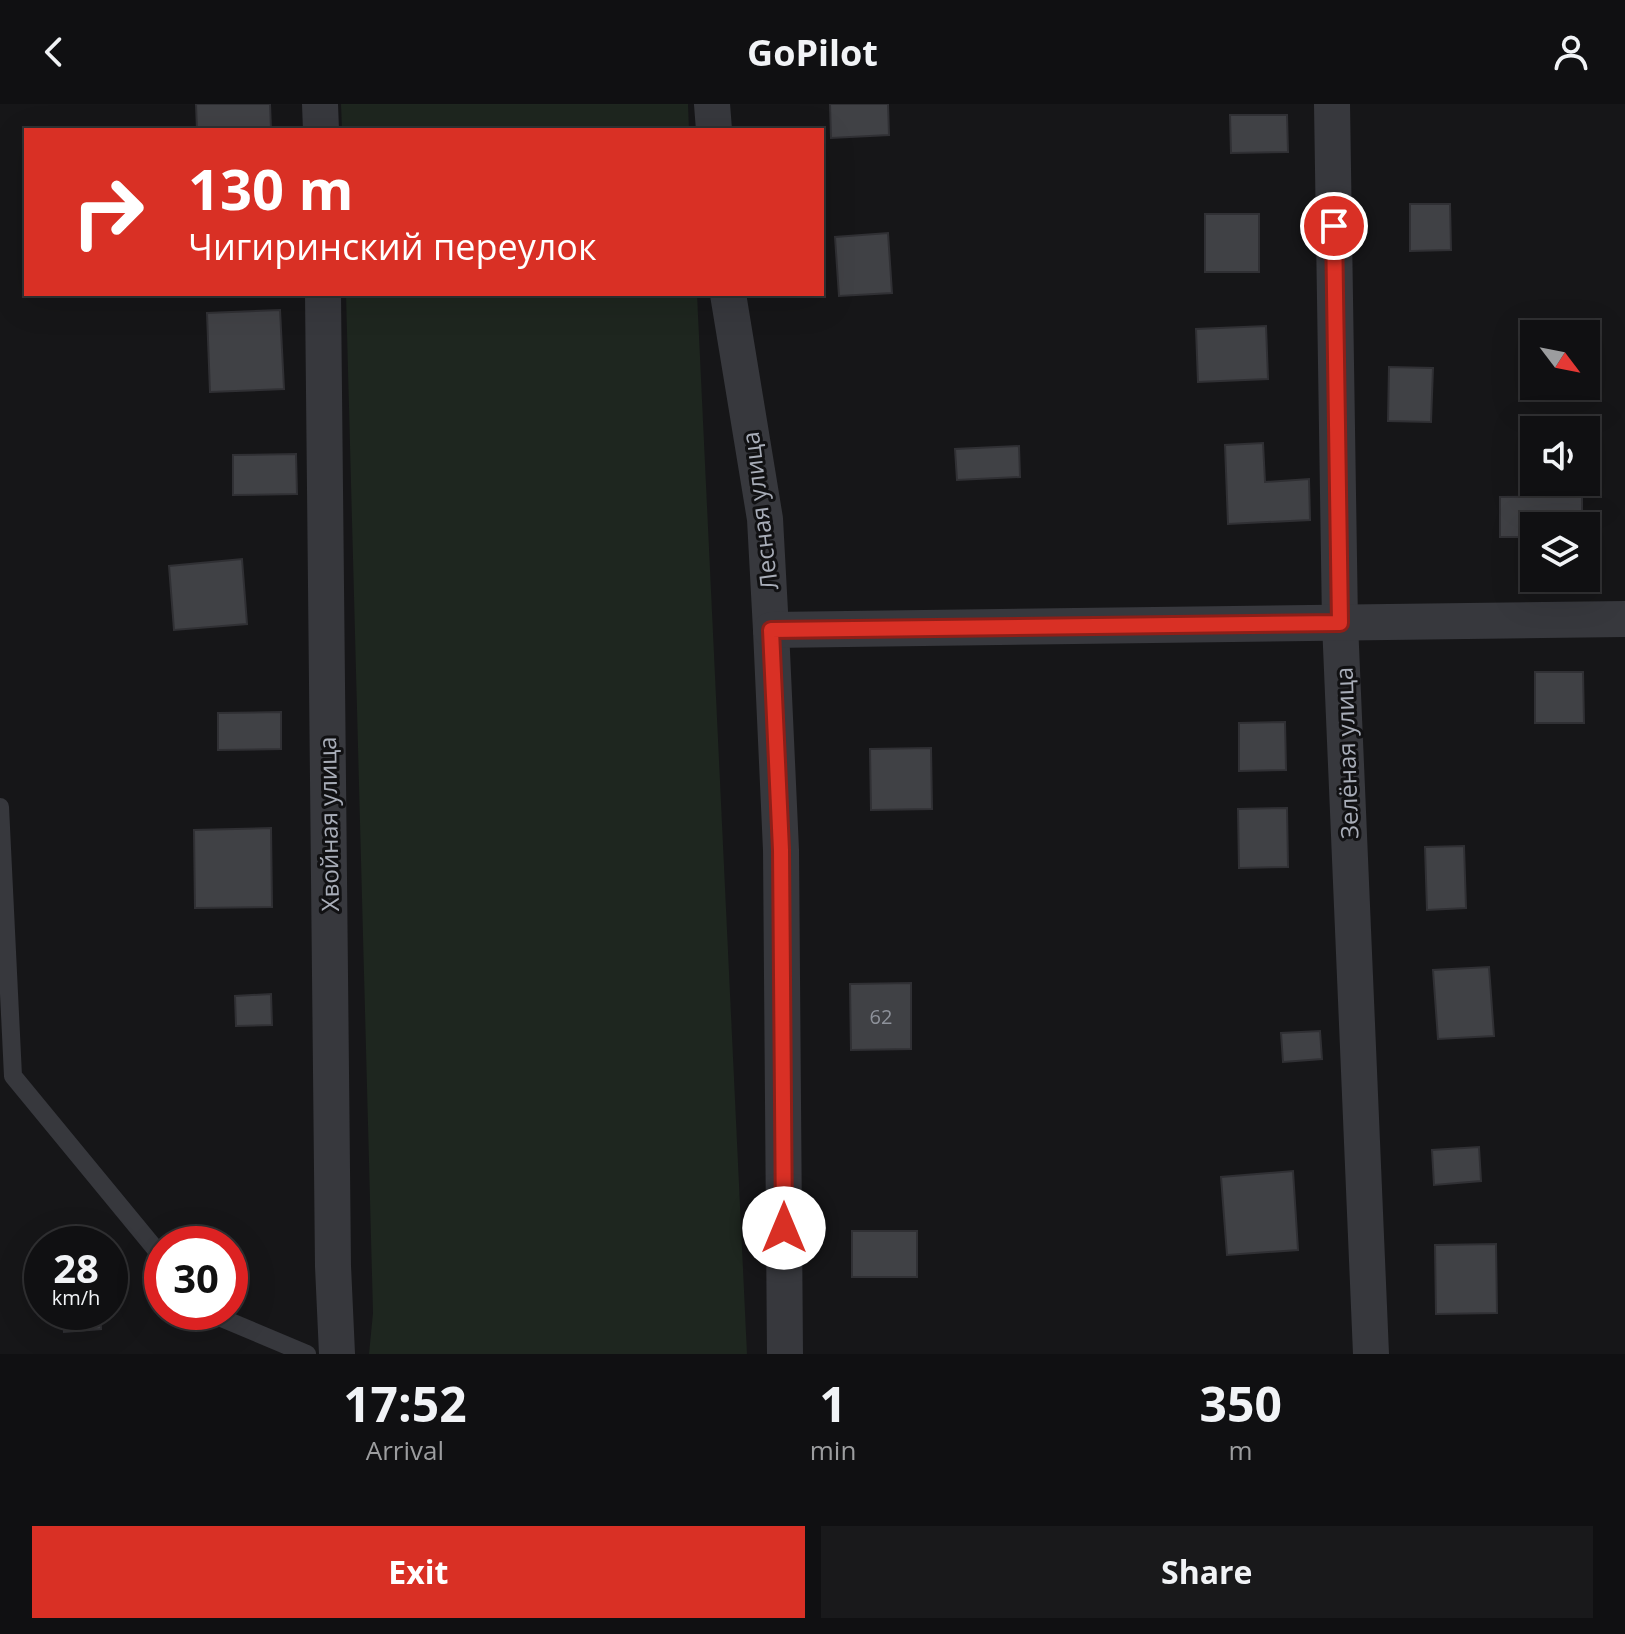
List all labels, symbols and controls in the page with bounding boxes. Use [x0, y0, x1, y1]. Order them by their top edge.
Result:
text: GoPilot [747, 28, 878, 77]
icon: back [32, 30, 76, 74]
icon: person [1549, 30, 1593, 74]
text: 130 m [188, 150, 354, 226]
icon: right [56, 160, 160, 264]
pin [1300, 192, 1368, 260]
icon: arrive [1312, 204, 1356, 248]
text: Чигиринский переулок [188, 222, 597, 271]
north arrow [1520, 320, 1600, 400]
map controls [1520, 320, 1600, 592]
button: sound [1520, 416, 1600, 496]
street label: Лесная улица [733, 430, 785, 592]
button: layers [1520, 512, 1600, 592]
street label: Зелёная улица [1327, 666, 1365, 840]
street label: Хвойная улица [310, 736, 346, 912]
house number: 62 [870, 1003, 892, 1030]
position arrow [742, 1186, 826, 1270]
speed limit sign: 30 [144, 1226, 248, 1330]
text: 28 [53, 1240, 99, 1295]
text: km/h [52, 1284, 100, 1311]
text: 17:52 [343, 1371, 467, 1436]
text: 1 [819, 1371, 847, 1436]
text: 350 [1199, 1371, 1282, 1436]
text: Arrival [366, 1432, 444, 1468]
text: min [810, 1432, 856, 1468]
text: m [1229, 1432, 1253, 1468]
button: Exit [32, 1526, 805, 1618]
button: Share [821, 1526, 1593, 1618]

